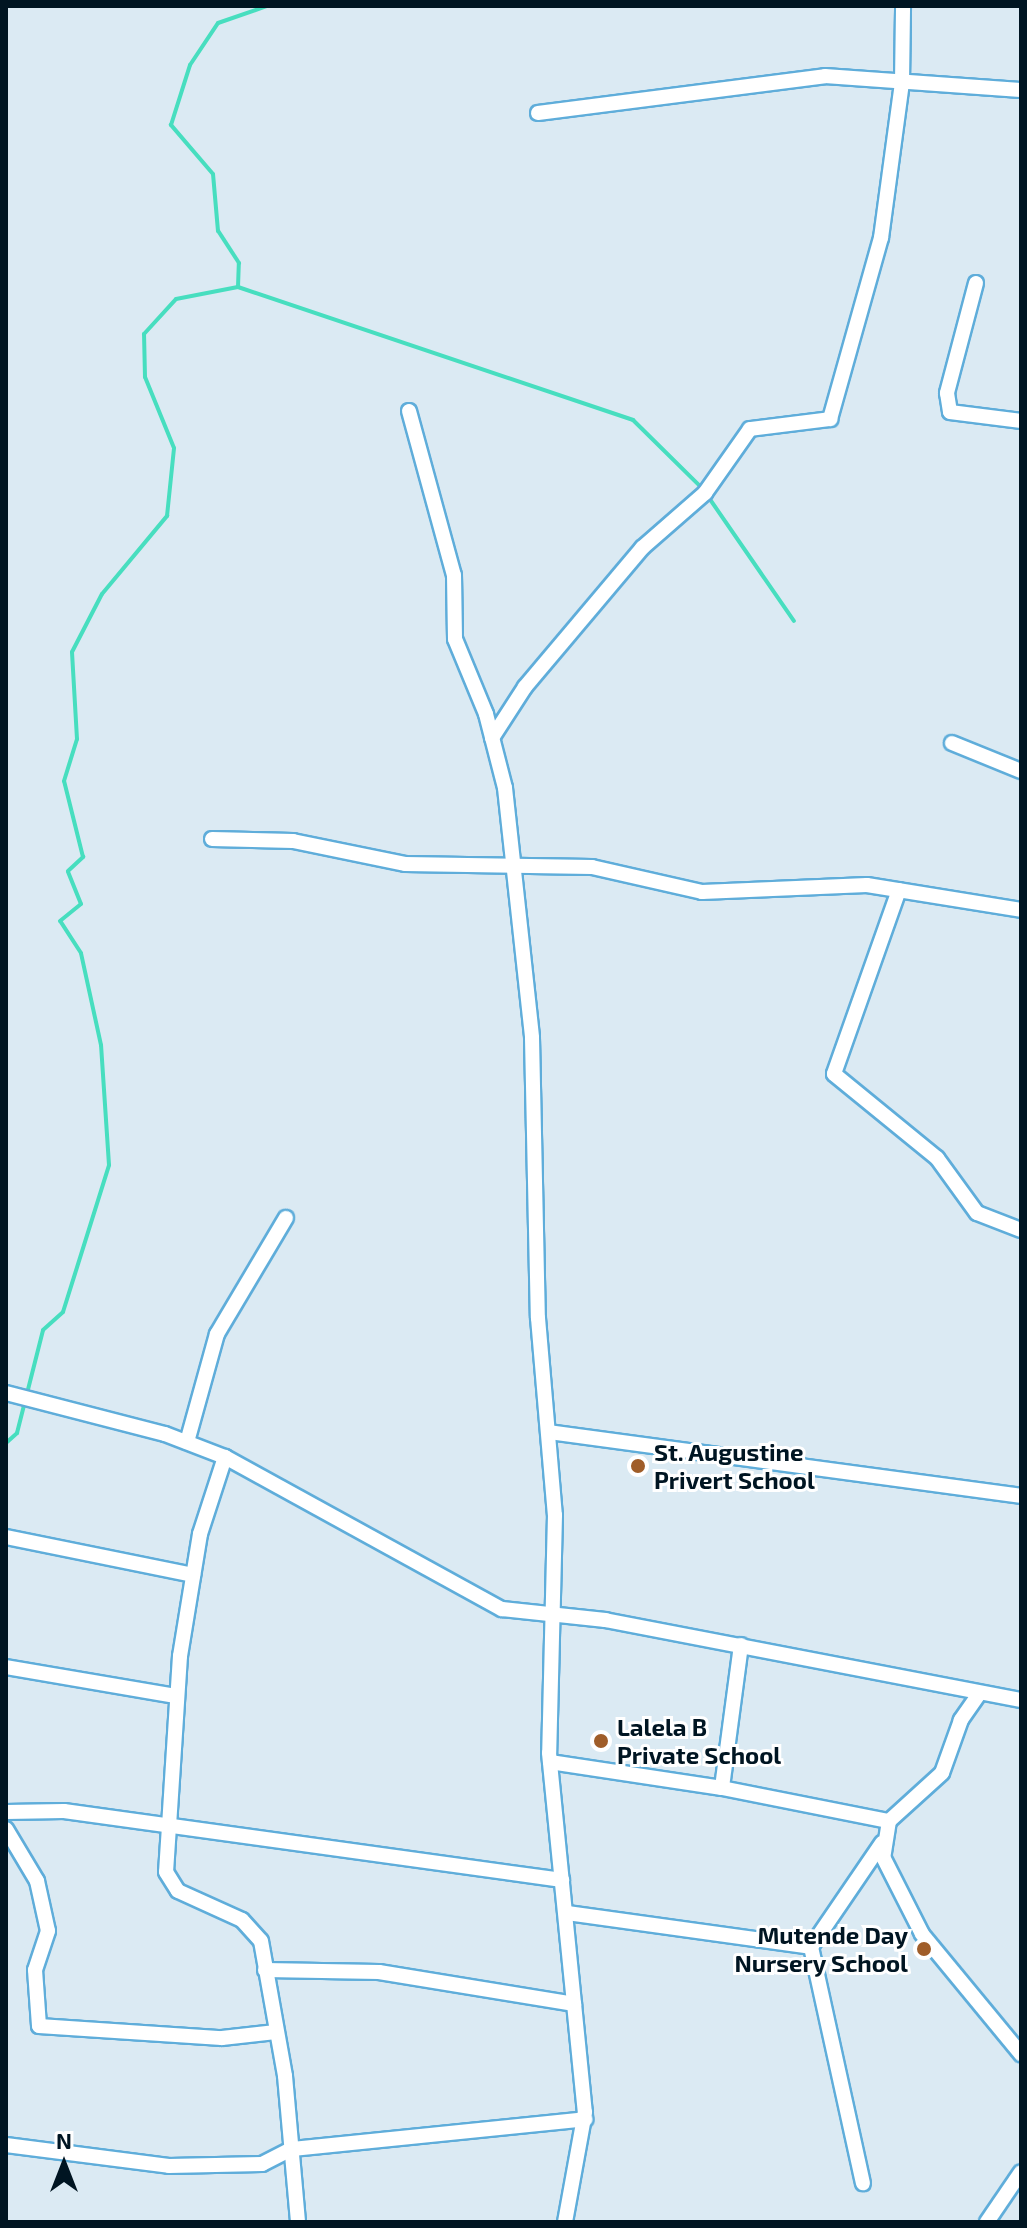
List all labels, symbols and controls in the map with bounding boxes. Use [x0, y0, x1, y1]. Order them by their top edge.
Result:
place label: St. Augustine Privert School [654, 1438, 815, 1494]
marker: St. Augustine Privert School [629, 1457, 647, 1475]
place label: Lalela B Private School [617, 1713, 781, 1769]
marker: Lalela B Private School [592, 1732, 610, 1750]
place label: Mutende Day Nursery School [734, 1921, 908, 1977]
marker: Mutende Day Nursery School [915, 1940, 933, 1958]
north arrow [24, 2124, 104, 2204]
text: N [56, 2127, 72, 2153]

